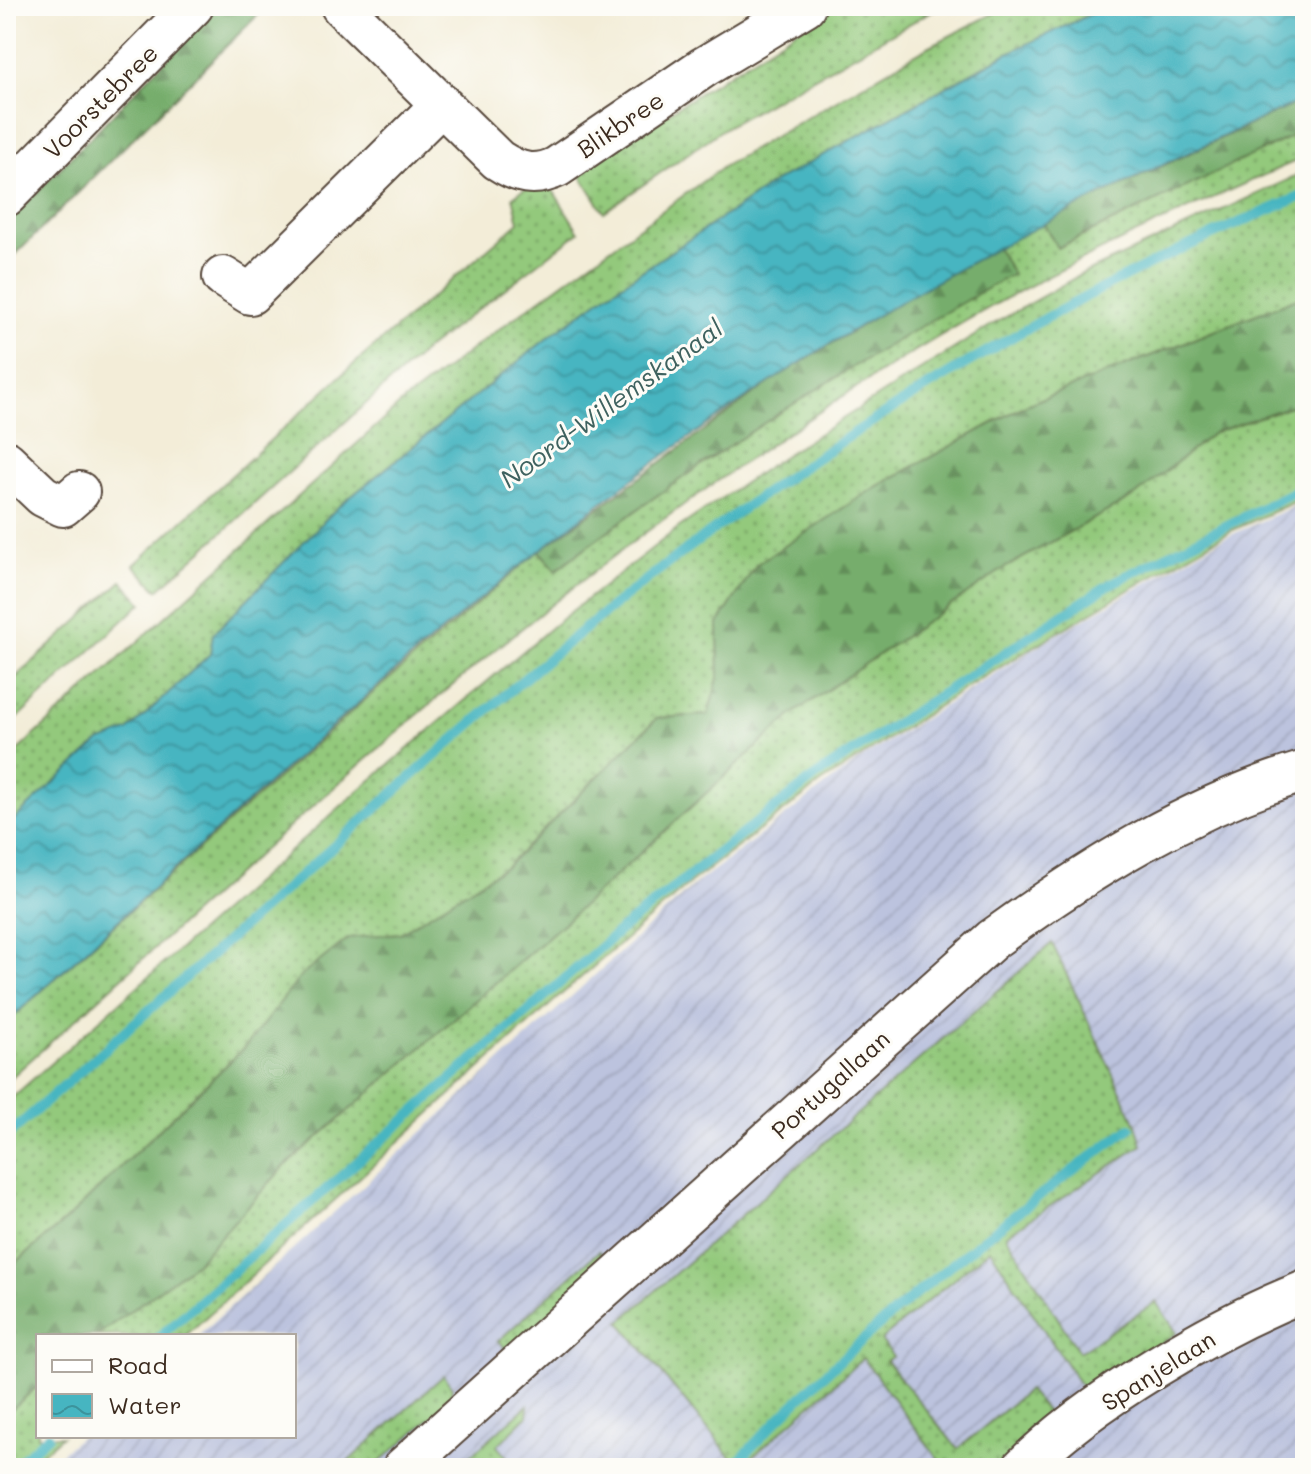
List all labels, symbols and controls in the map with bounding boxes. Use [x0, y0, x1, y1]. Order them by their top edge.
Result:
street label: Voorstebree [36, 37, 164, 165]
street label: Blikbree [571, 84, 669, 164]
water label: Noord-Willemskanaal [493, 310, 729, 495]
street label: Portugallaan [764, 1023, 896, 1145]
street label: Spanjelaan [1095, 1323, 1221, 1417]
legend [36, 1334, 296, 1438]
text: Road [108, 1349, 168, 1380]
text: Water [108, 1389, 182, 1420]

